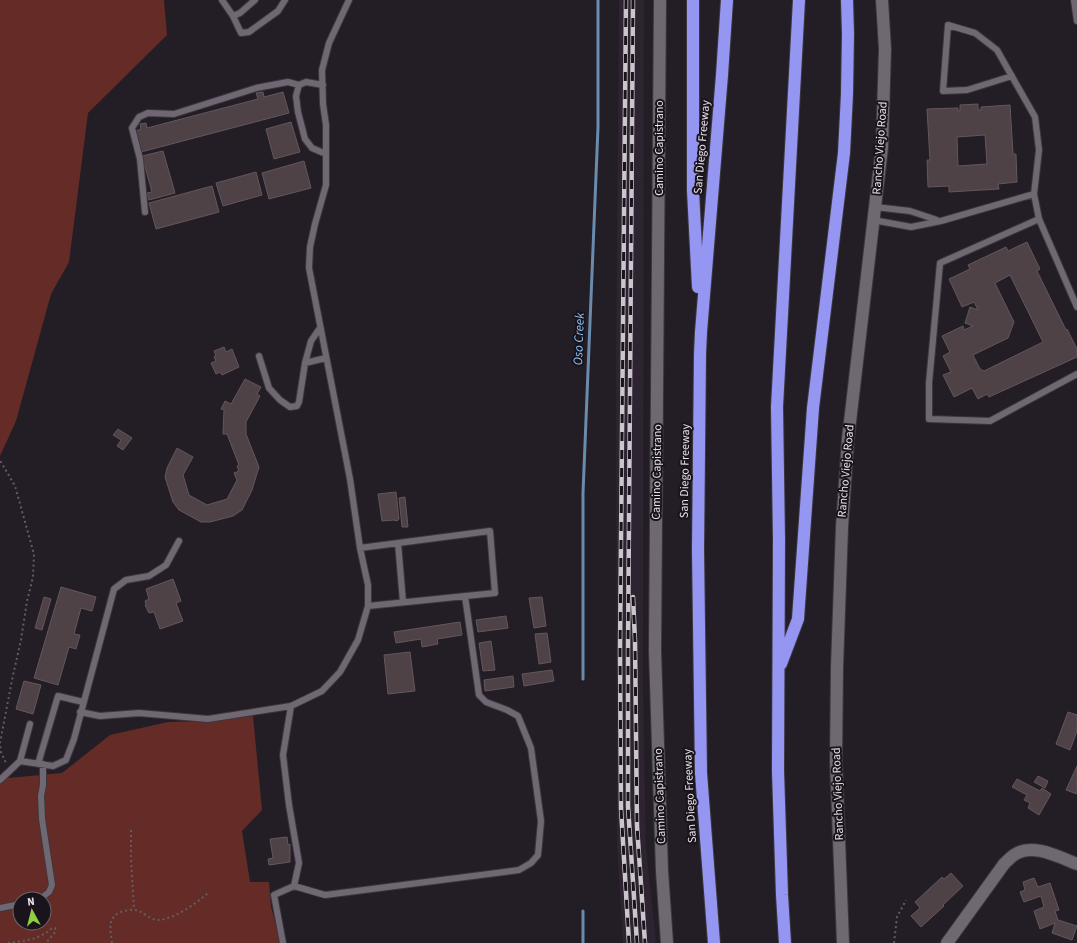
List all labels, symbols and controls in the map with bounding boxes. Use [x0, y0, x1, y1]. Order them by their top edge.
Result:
street label: San Diego Freeway [689, 99, 715, 195]
street label: Camino Capistrano [651, 100, 668, 196]
street label: Rancho Viejo Road [868, 101, 892, 195]
water label: Oso Creek [569, 311, 589, 366]
street label: San Diego Freeway [676, 423, 694, 518]
street label: Camino Capistrano [648, 424, 666, 520]
street label: Rancho Viejo Road [833, 424, 859, 518]
street label: Rancho Viejo Road [828, 747, 848, 841]
street label: Camino Capistrano [650, 748, 670, 844]
street label: San Diego Freeway [679, 748, 701, 843]
north arrow [12, 891, 52, 931]
text: N [26, 894, 35, 909]

